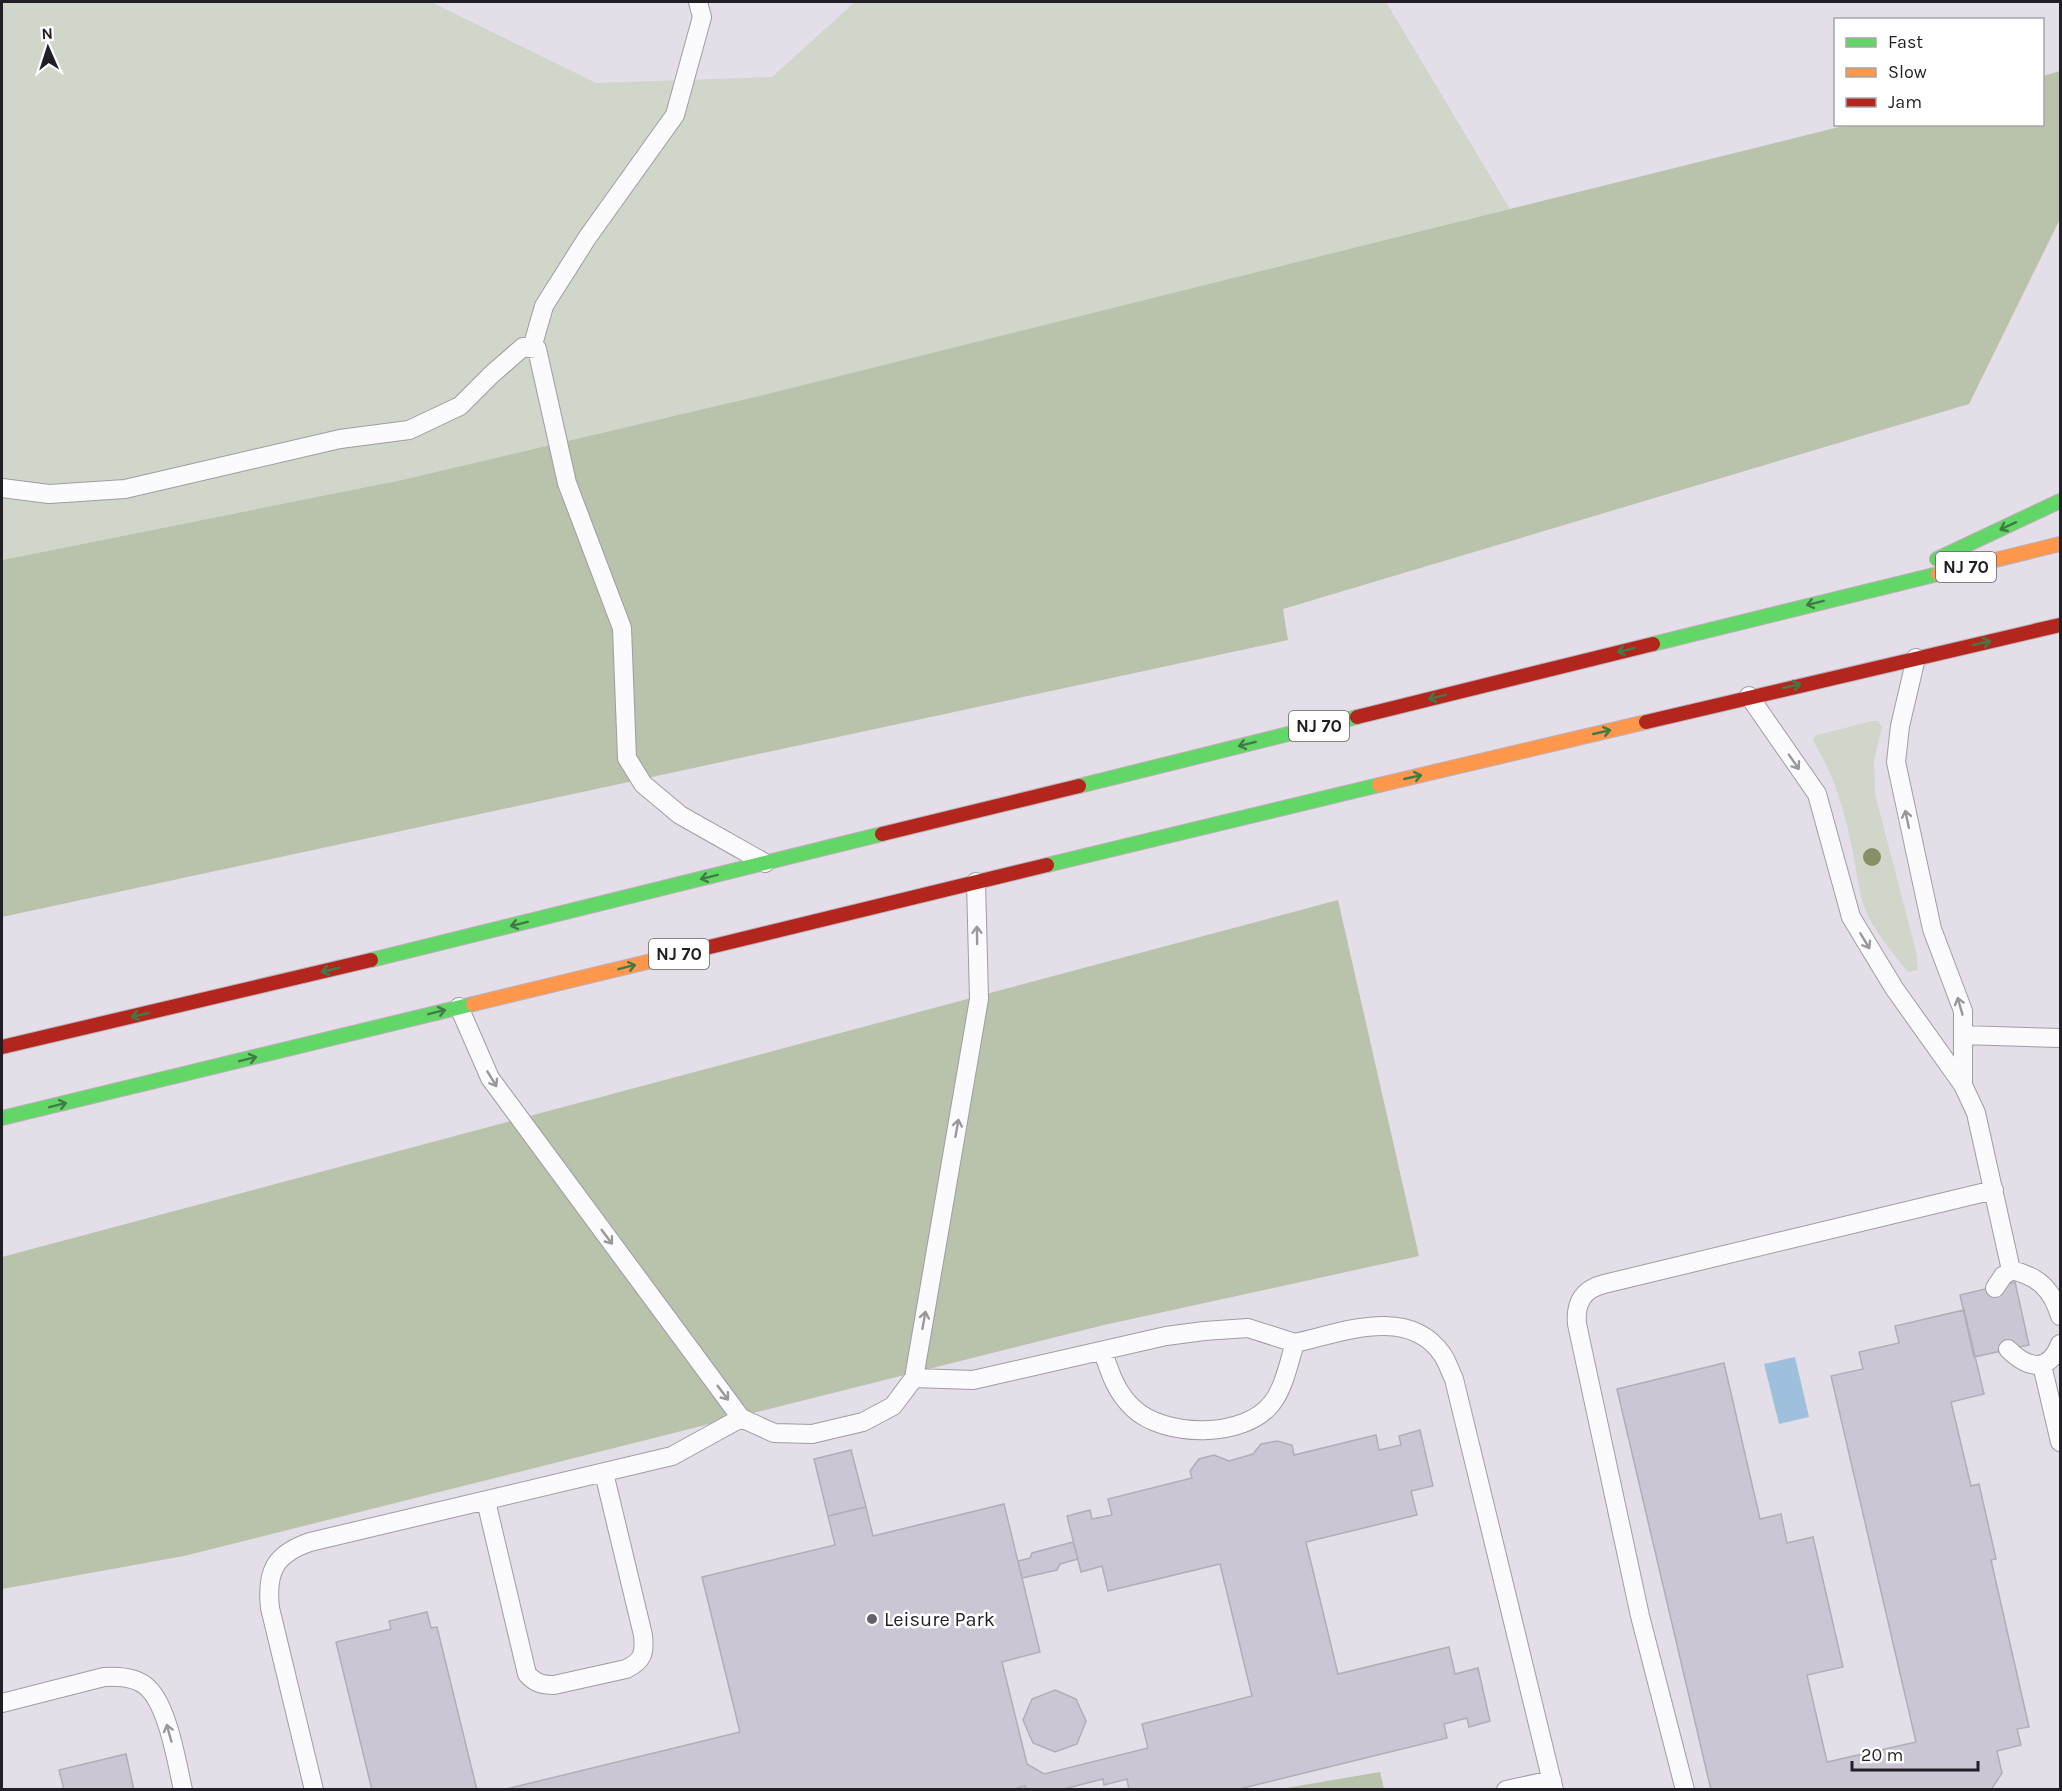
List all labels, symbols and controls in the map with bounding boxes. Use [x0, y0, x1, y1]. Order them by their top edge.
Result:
north arrow [18, 18, 78, 78]
legend [1834, 18, 2044, 126]
text: N [41, 24, 53, 43]
text: Fast [1888, 31, 1923, 53]
text: Slow [1888, 61, 1927, 83]
text: Jam [1888, 91, 1922, 113]
one-way arrow [1999, 521, 2017, 533]
road number: NJ 70 [1936, 552, 1996, 582]
one-way arrow [1806, 598, 1825, 610]
one-way arrow [1972, 636, 1991, 648]
one-way arrow [1617, 644, 1636, 656]
one-way arrow [1782, 680, 1801, 692]
one-way arrow [1428, 691, 1447, 703]
road number: NJ 70 [1289, 711, 1349, 741]
one-way arrow [1592, 725, 1611, 737]
one-way arrow [1238, 738, 1257, 750]
one-way arrow [1788, 753, 1800, 769]
one-way arrow [1403, 770, 1422, 782]
one-way arrow [1901, 810, 1912, 830]
one-way arrow [699, 872, 718, 884]
one-way arrow [510, 919, 529, 931]
one-way arrow [971, 925, 983, 945]
one-way arrow [1860, 932, 1872, 949]
road number: NJ 70 [649, 939, 709, 969]
one-way arrow [617, 960, 636, 972]
one-way arrow [321, 965, 340, 976]
one-way arrow [1954, 997, 1965, 1016]
one-way arrow [427, 1006, 446, 1018]
one-way arrow [131, 1009, 150, 1021]
one-way arrow [238, 1052, 257, 1064]
one-way arrow [487, 1070, 499, 1087]
one-way arrow [49, 1098, 68, 1110]
one-way arrow [951, 1119, 962, 1138]
one-way arrow [601, 1228, 614, 1244]
one-way arrow [919, 1311, 930, 1331]
one-way arrow [717, 1385, 730, 1401]
place label: Leisure Park [884, 1608, 995, 1631]
marker: Leisure Park [865, 1612, 879, 1626]
one-way arrow [163, 1724, 174, 1743]
scale bar [1852, 1734, 1978, 1772]
text: 20 m [1861, 1744, 1903, 1766]

